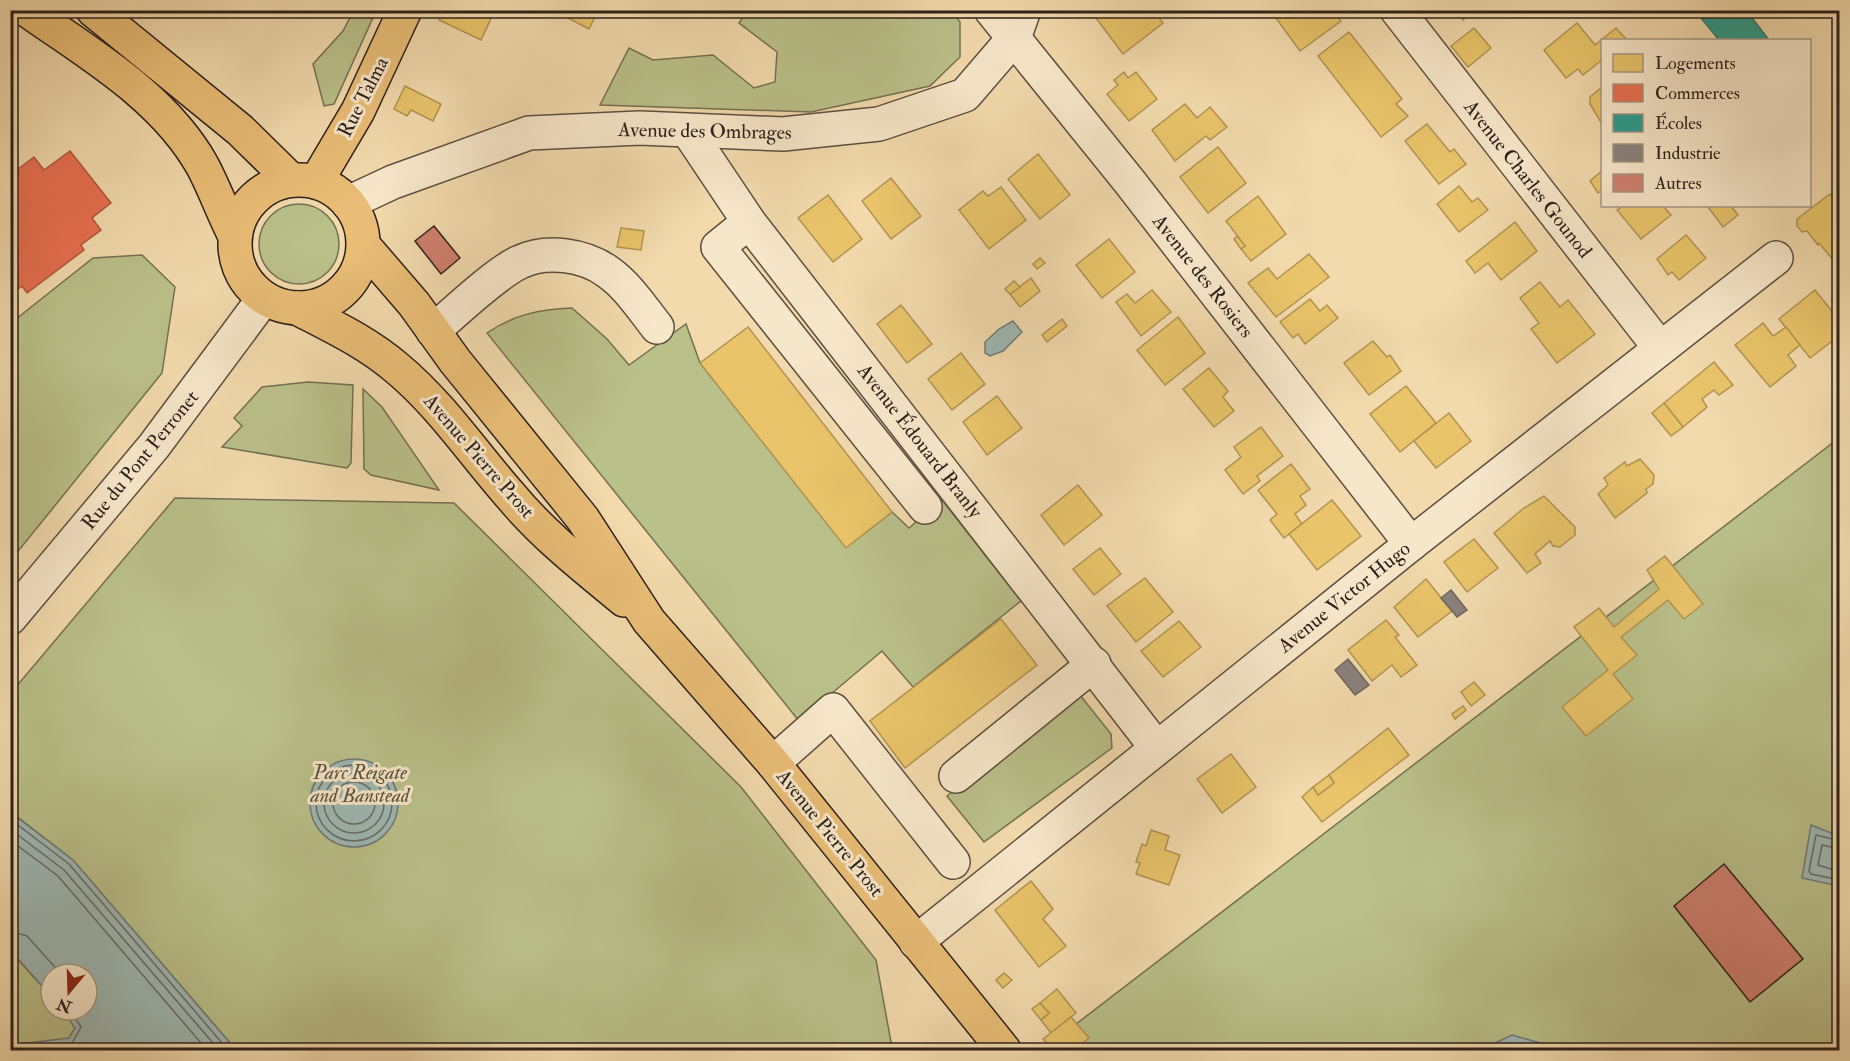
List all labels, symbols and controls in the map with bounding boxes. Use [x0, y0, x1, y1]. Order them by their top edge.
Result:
legend [1601, 39, 1811, 207]
street label: Rue Talma [332, 52, 394, 141]
text: Logements [1655, 52, 1736, 75]
text: Commerces [1655, 82, 1740, 105]
street label: Avenue Charles Gounod [1458, 94, 1598, 263]
text: Écoles [1655, 112, 1702, 135]
street label: Avenue des Ombrages [617, 117, 792, 145]
text: Industrie [1655, 142, 1721, 165]
text: Autres [1654, 172, 1702, 195]
street label: Avenue des Rosiers [1146, 208, 1259, 343]
street label: Avenue Édouard Branly [851, 358, 989, 524]
street label: Rue du Pont Perronet [76, 385, 204, 535]
street label: Avenue Pierre Prost [418, 388, 540, 524]
street label: Avenue Victor Hugo [1272, 536, 1415, 659]
park label: Parc Reigate and Banstead [310, 760, 411, 808]
street label: Avenue Pierre Prost [770, 764, 889, 902]
north arrow [39, 962, 99, 1022]
text: N [54, 993, 75, 1017]

